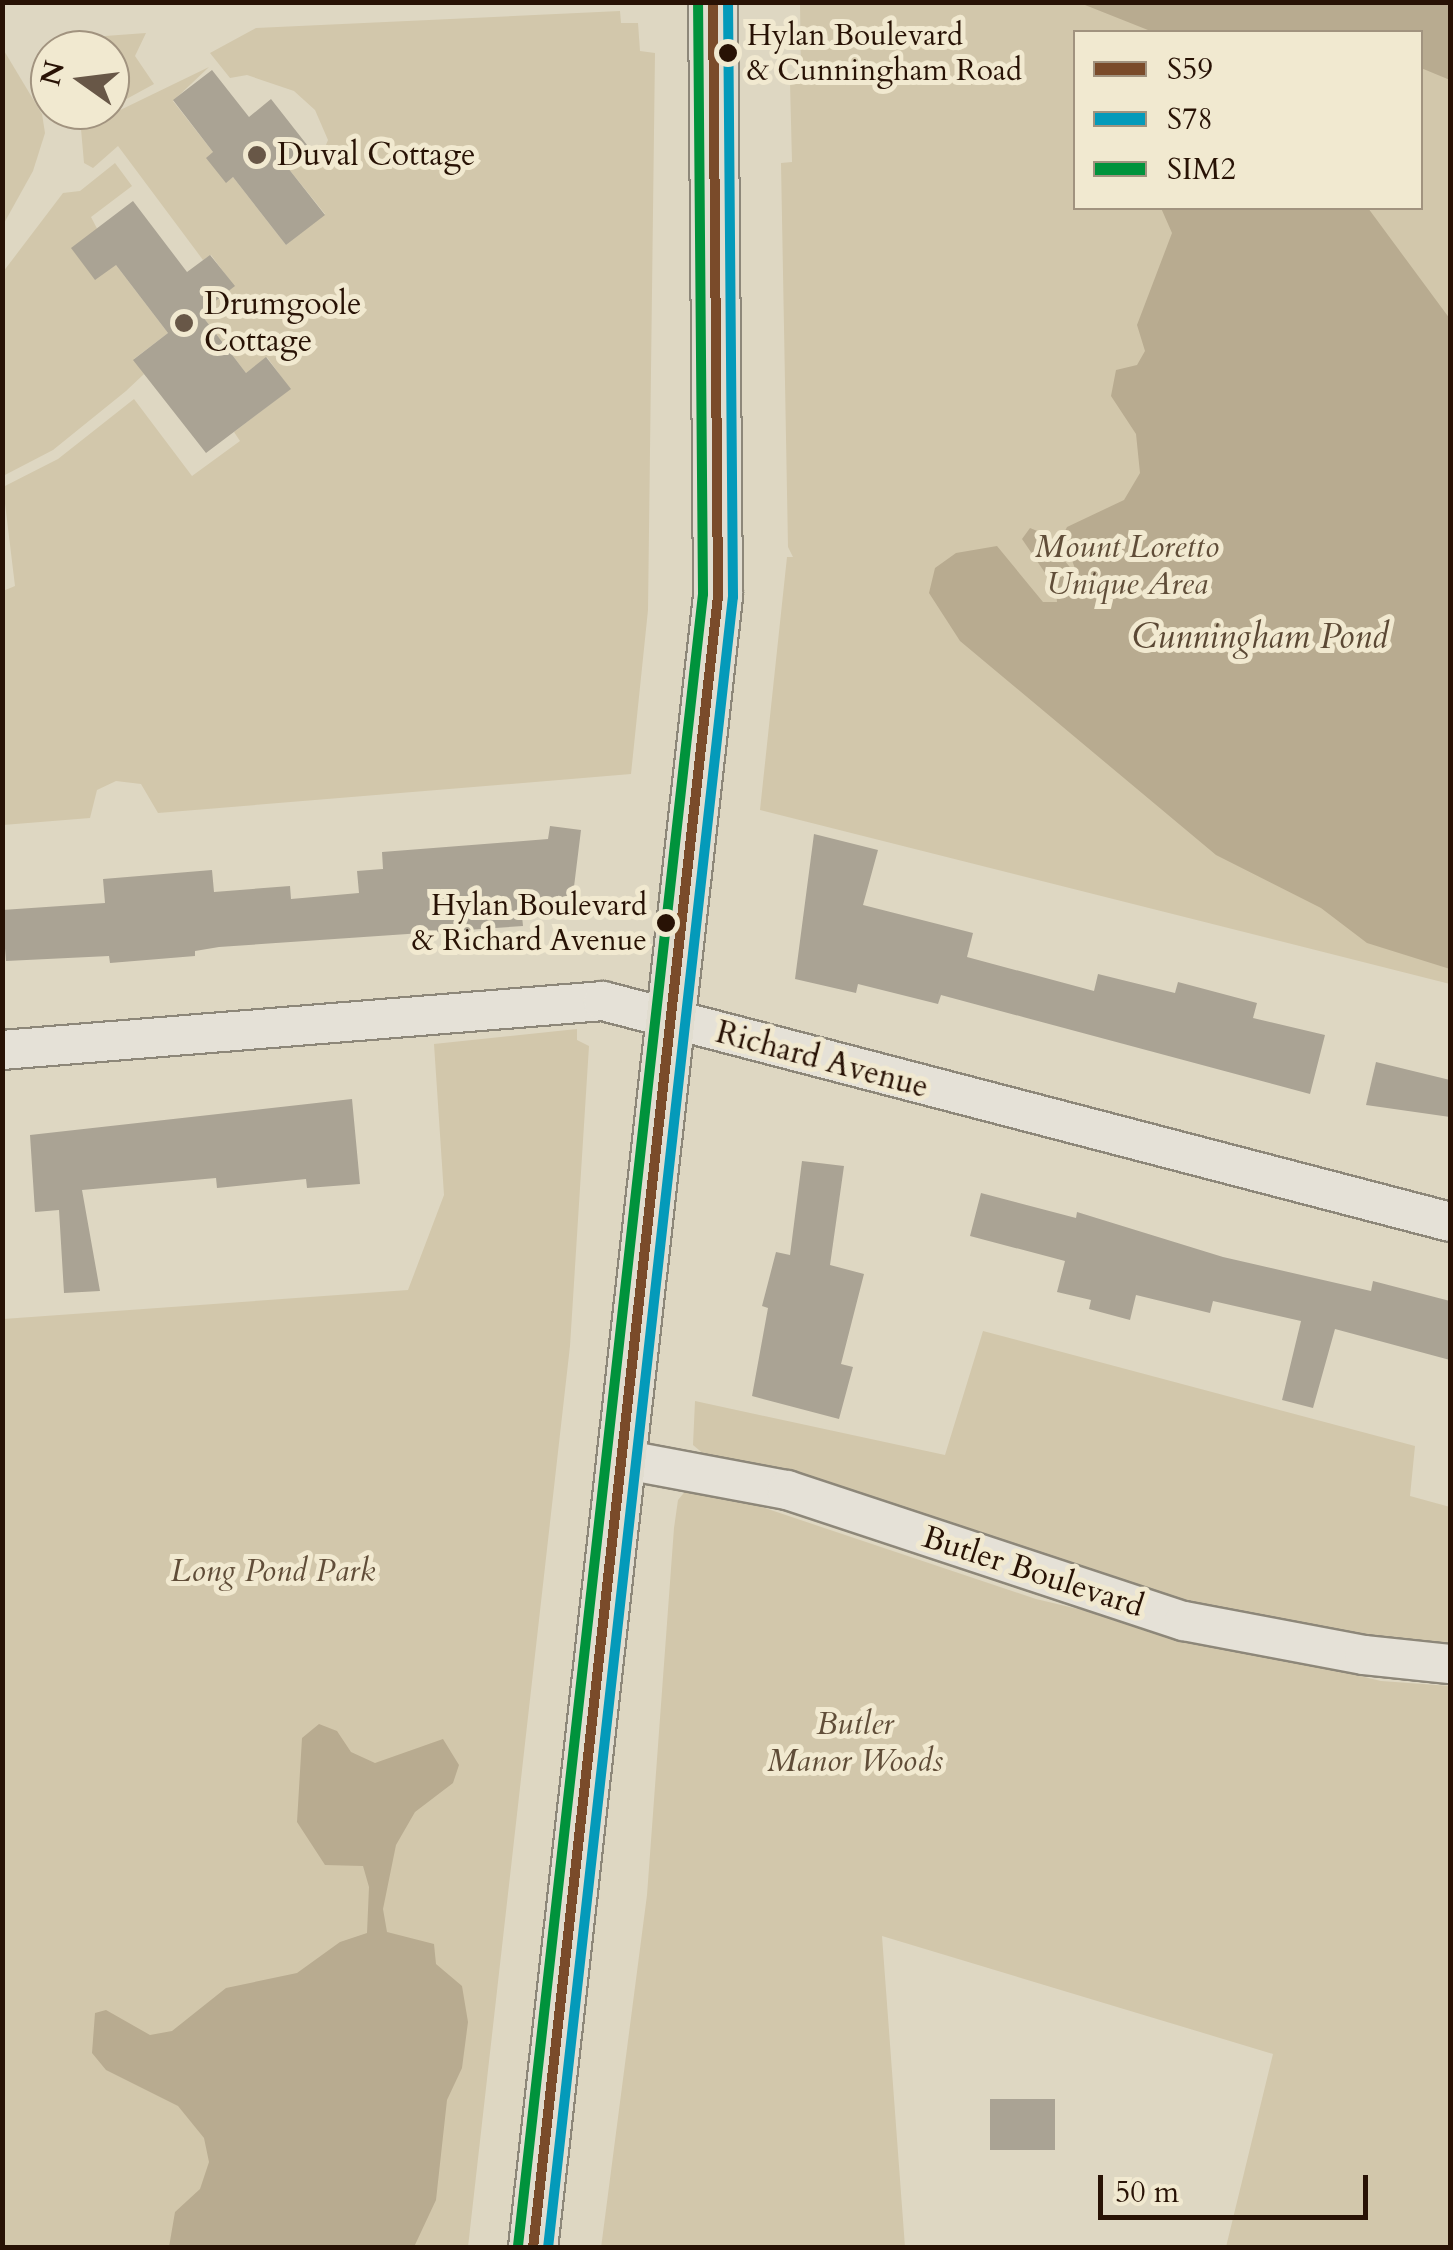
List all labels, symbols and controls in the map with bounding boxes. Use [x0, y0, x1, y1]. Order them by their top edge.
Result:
place label: Hylan Boulevard & Cunningham Road [747, 18, 1022, 88]
north arrow [30, 30, 130, 130]
legend [1073, 30, 1423, 210]
marker: Hylan Boulevard & Cunningham Road [718, 43, 738, 63]
text: S59 [1167, 49, 1213, 90]
text: N [31, 57, 74, 90]
text: S78 [1167, 99, 1213, 140]
place label: Duval Cottage [277, 136, 476, 174]
marker: Duval Cottage [246, 144, 268, 166]
text: SIM2 [1167, 149, 1236, 190]
place label: Drumgoole Cottage [204, 286, 362, 361]
marker: Drumgoole Cottage [173, 312, 195, 334]
park label: Mount Loretto Unique Area [1035, 529, 1219, 604]
water label: Cunningham Pond [1132, 616, 1388, 658]
place label: Hylan Boulevard & Richard Avenue [412, 888, 647, 958]
marker: Hylan Boulevard & Richard Avenue [656, 913, 676, 933]
street label: Richard Avenue [712, 1013, 932, 1107]
street label: Butler Boulevard [918, 1518, 1148, 1626]
park label: Long Pond Park [171, 1552, 375, 1590]
park label: Butler Manor Woods [767, 1706, 943, 1781]
scale bar [1103, 2155, 1373, 2217]
text: 50 m [1115, 2172, 1179, 2213]

